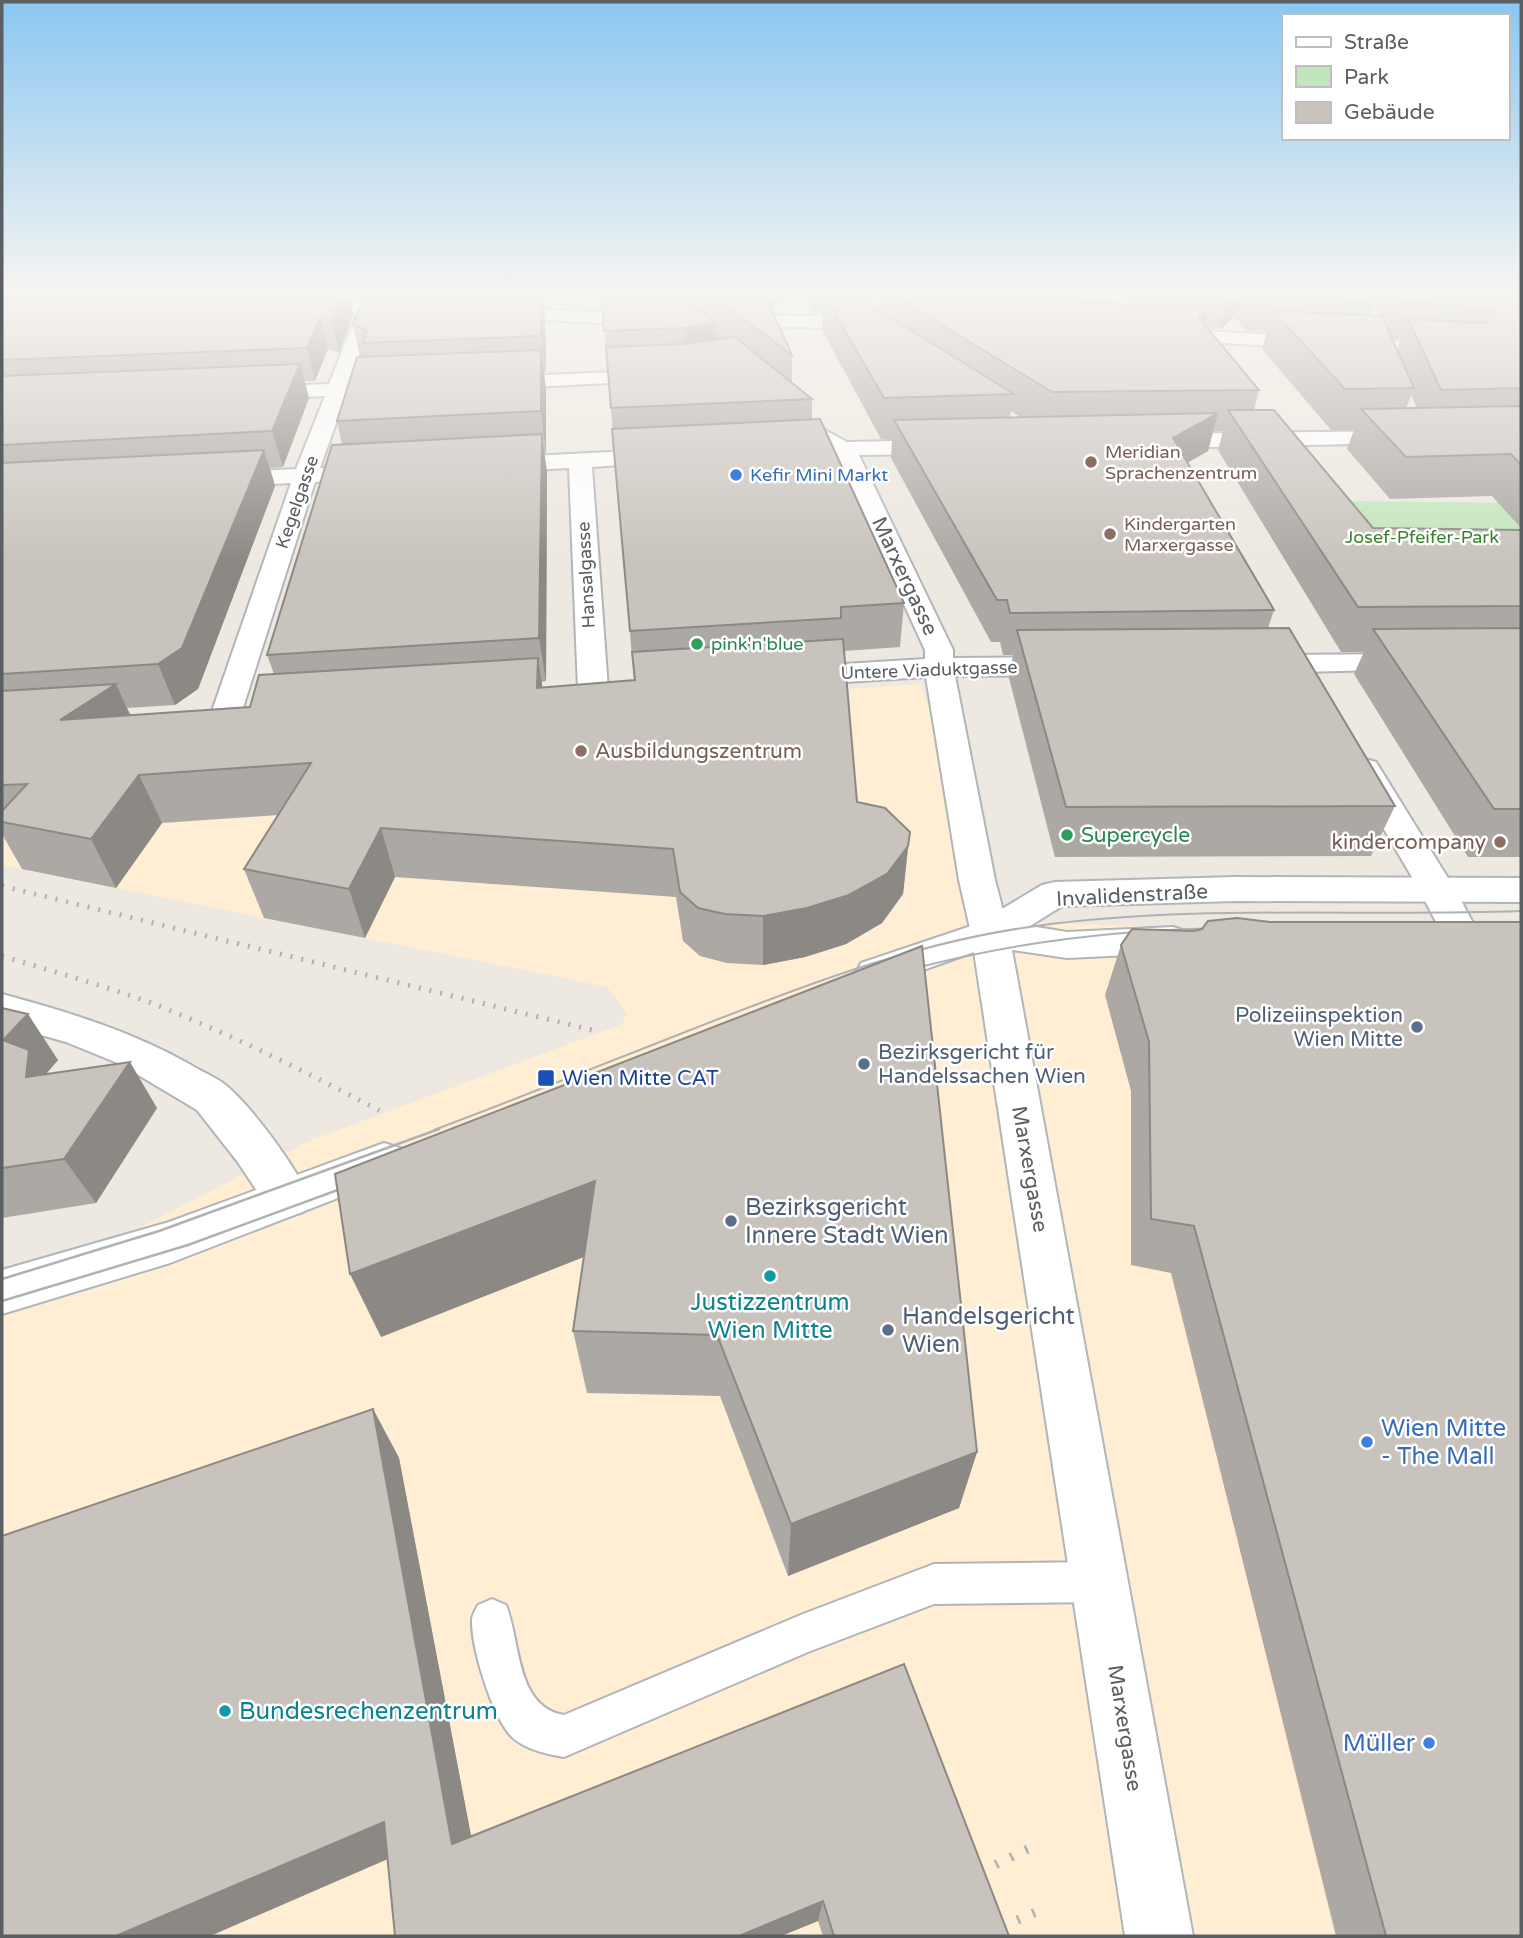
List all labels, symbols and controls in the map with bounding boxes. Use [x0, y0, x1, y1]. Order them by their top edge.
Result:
legend [1282, 14, 1509, 140]
text: Straße [1344, 30, 1409, 55]
text: Park [1344, 65, 1389, 90]
text: Gebäude [1344, 100, 1435, 125]
place label: Meridian Sprachenzentrum [1105, 441, 1257, 484]
street label: Kegelgasse [271, 452, 323, 552]
marker: Meridian Sprachenzentrum [1083, 454, 1099, 470]
place label: Kefir Mini Markt [750, 464, 888, 486]
marker: Kefir Mini Markt [728, 467, 744, 483]
street label: Marxergasse [866, 513, 943, 640]
place label: Kindergarten Marxergasse [1124, 513, 1236, 556]
street label: Hansalgasse [572, 521, 600, 629]
marker: Kindergarten Marxergasse [1102, 526, 1118, 542]
park label: Josef-Pfeifer-Park [1345, 526, 1499, 548]
place label: pink'n'blue [711, 633, 804, 655]
marker: pink'n'blue [689, 636, 705, 652]
street label: Untere Viaduktgasse [840, 656, 1018, 684]
place label: Ausbildungszentrum [595, 739, 802, 764]
marker: Ausbildungszentrum [573, 743, 589, 759]
place label: Supercycle [1081, 823, 1190, 848]
marker: Supercycle [1059, 827, 1075, 843]
place label: kindercompany [1332, 830, 1486, 855]
marker: kindercompany [1492, 834, 1508, 850]
street label: Invalidenstraße [1055, 879, 1209, 912]
place label: Polizeiinspektion Wien Mitte [1235, 1003, 1403, 1052]
marker: Polizeiinspektion Wien Mitte [1409, 1019, 1425, 1035]
place label: Bezirksgericht für Handelssachen Wien [878, 1040, 1086, 1089]
marker: Bezirksgericht für Handelssachen Wien [856, 1056, 872, 1072]
place label: Wien Mitte CAT [562, 1066, 719, 1091]
marker: Wien Mitte CAT [536, 1068, 556, 1088]
street label: Marxergasse [1006, 1104, 1053, 1234]
place label: Bezirksgericht Innere Stadt Wien [745, 1193, 949, 1250]
marker: Bezirksgericht Innere Stadt Wien [723, 1213, 739, 1229]
marker: Justizzentrum Wien Mitte [762, 1268, 778, 1284]
place label: Justizzentrum Wien Mitte [690, 1288, 850, 1345]
place label: Handelsgericht Wien [902, 1302, 1075, 1359]
marker: Handelsgericht Wien [880, 1322, 896, 1338]
place label: Wien Mitte - The Mall [1381, 1414, 1506, 1471]
marker: Wien Mitte - The Mall [1359, 1434, 1375, 1450]
street label: Marxergasse [1102, 1663, 1147, 1793]
place label: Bundesrechenzentrum [239, 1697, 498, 1726]
marker: Bundesrechenzentrum [217, 1703, 233, 1719]
place label: Müller [1343, 1729, 1416, 1758]
marker: Müller [1421, 1735, 1437, 1751]

